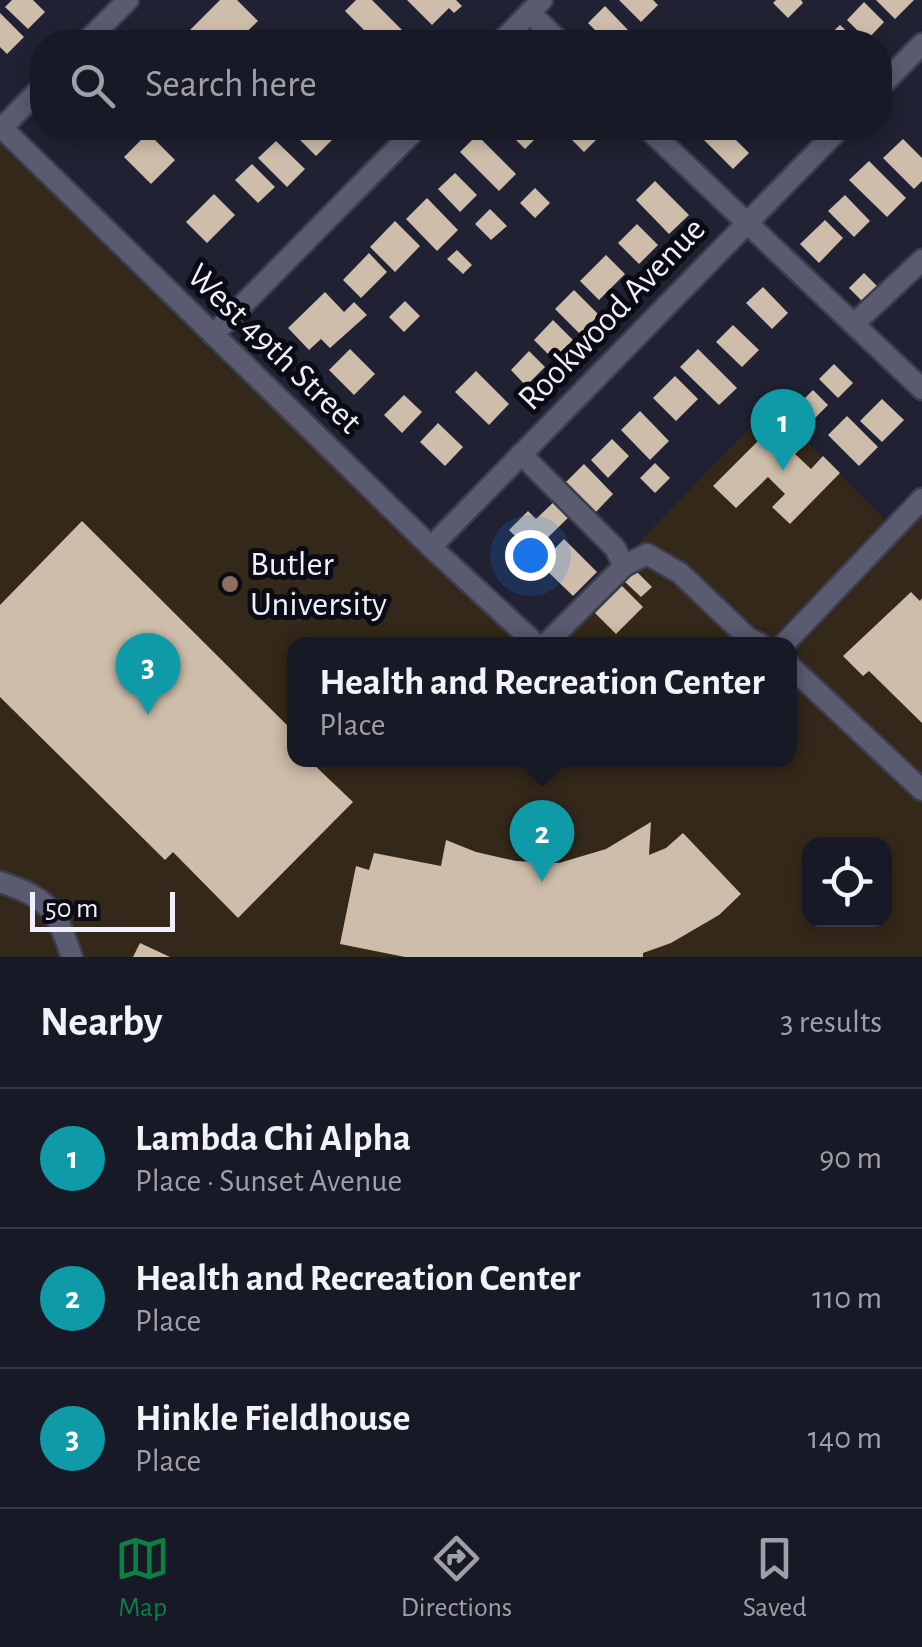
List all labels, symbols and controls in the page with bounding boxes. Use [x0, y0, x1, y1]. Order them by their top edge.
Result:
search box [30, 30, 892, 140]
icon: search [65, 58, 120, 113]
text: Search here [145, 66, 317, 104]
street label: Rookwood Avenue [512, 211, 712, 417]
street label: West 49th Street [180, 258, 368, 440]
pin: 1 [750, 388, 816, 471]
your location [505, 530, 556, 581]
place label: Butler University [250, 547, 387, 622]
marker: Butler University [219, 573, 241, 595]
pin: 3 [116, 632, 180, 715]
popup [287, 637, 797, 767]
text: Health and Recreation Center [319, 664, 765, 702]
text: Place [319, 709, 386, 741]
pin: 2 [510, 800, 574, 882]
map controls [802, 837, 892, 927]
button: locate [802, 837, 892, 927]
scale bar [30, 887, 175, 931]
text: 50 m [45, 895, 99, 923]
text: Nearby [40, 1001, 163, 1043]
text: 3 results [780, 1006, 882, 1038]
text: Lambda Chi Alpha [135, 1120, 411, 1158]
text: 1 [67, 1142, 78, 1174]
text: 90 m [819, 1142, 882, 1174]
text: Place · Sunset Avenue [135, 1165, 402, 1197]
text: Health and Recreation Center [135, 1260, 581, 1298]
text: 2 [65, 1282, 80, 1314]
text: 110 m [812, 1282, 882, 1314]
text: Place [135, 1305, 201, 1337]
text: Hinkle Fieldhouse [135, 1400, 410, 1438]
text: 3 [66, 1422, 79, 1454]
text: 140 m [808, 1422, 882, 1454]
text: Place [135, 1445, 201, 1477]
tab: Map [115, 1531, 170, 1625]
tab: Directions [401, 1531, 512, 1625]
tab: Saved [743, 1531, 807, 1625]

